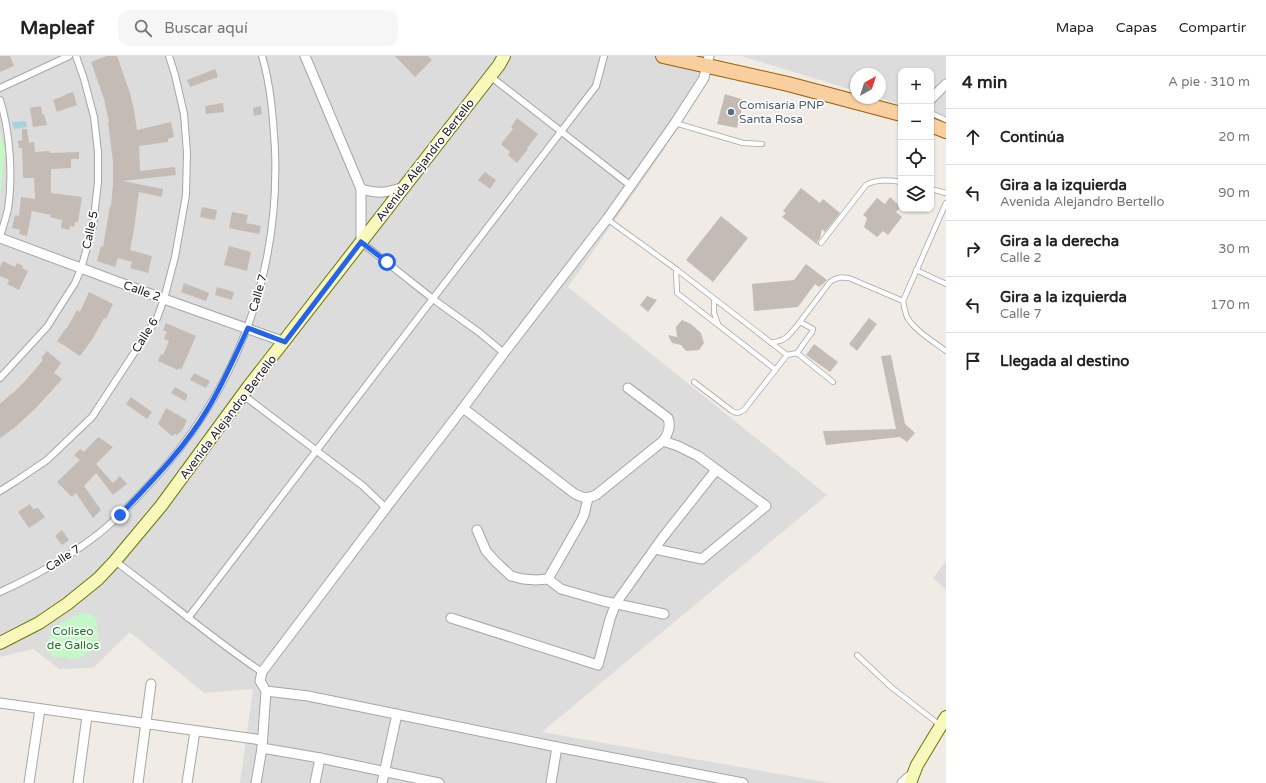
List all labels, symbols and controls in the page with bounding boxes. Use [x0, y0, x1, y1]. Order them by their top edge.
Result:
search box [118, 10, 398, 46]
text: Mapleaf [20, 17, 94, 39]
icon: search [132, 17, 154, 39]
text: Buscar aquí [164, 19, 248, 37]
text: Mapa [1056, 19, 1094, 36]
text: Capas [1116, 19, 1157, 36]
text: Compartir [1179, 19, 1246, 36]
north arrow [850, 68, 886, 104]
map controls [898, 68, 934, 212]
button: + [898, 68, 934, 104]
text: 4 min [962, 72, 1007, 93]
text: A pie · 310 m [1168, 74, 1250, 90]
street label: Avenida Alejandro Bertello [373, 96, 477, 224]
place label: Comisaría PNP Santa Rosa [739, 98, 824, 126]
button: − [898, 104, 934, 140]
marker: Comisaría PNP Santa Rosa [726, 107, 736, 117]
icon: ahead [962, 126, 984, 148]
text: Continúa [1000, 128, 1064, 146]
text: 20 m [1218, 129, 1250, 145]
button: locate [898, 140, 934, 176]
button: layers [898, 176, 934, 212]
text: Gira a la izquierda [1000, 176, 1127, 194]
icon: left [962, 182, 984, 204]
text: 90 m [1218, 185, 1250, 201]
text: Avenida Alejandro Bertello [1000, 194, 1164, 210]
street label: Calle 5 [79, 210, 101, 250]
text: Gira a la derecha [1000, 232, 1119, 250]
icon: right [962, 238, 984, 260]
text: 30 m [1218, 241, 1250, 257]
text: Calle 2 [1000, 250, 1042, 266]
route start [378, 253, 396, 271]
street label: Calle 7 [246, 273, 270, 313]
street label: Calle 2 [122, 278, 162, 304]
text: Gira a la izquierda [1000, 288, 1127, 306]
icon: left [962, 294, 984, 316]
text: 170 m [1210, 297, 1250, 313]
text: Calle 7 [1000, 306, 1042, 322]
street label: Calle 6 [129, 315, 161, 355]
icon: arrive [962, 350, 984, 372]
street label: Avenida Alejandro Bertello [177, 352, 279, 482]
text: Llegada al destino [1000, 352, 1129, 370]
route end [111, 506, 129, 524]
street label: Calle 7 [43, 542, 83, 574]
park label: Coliseo de Gallos [47, 624, 99, 652]

